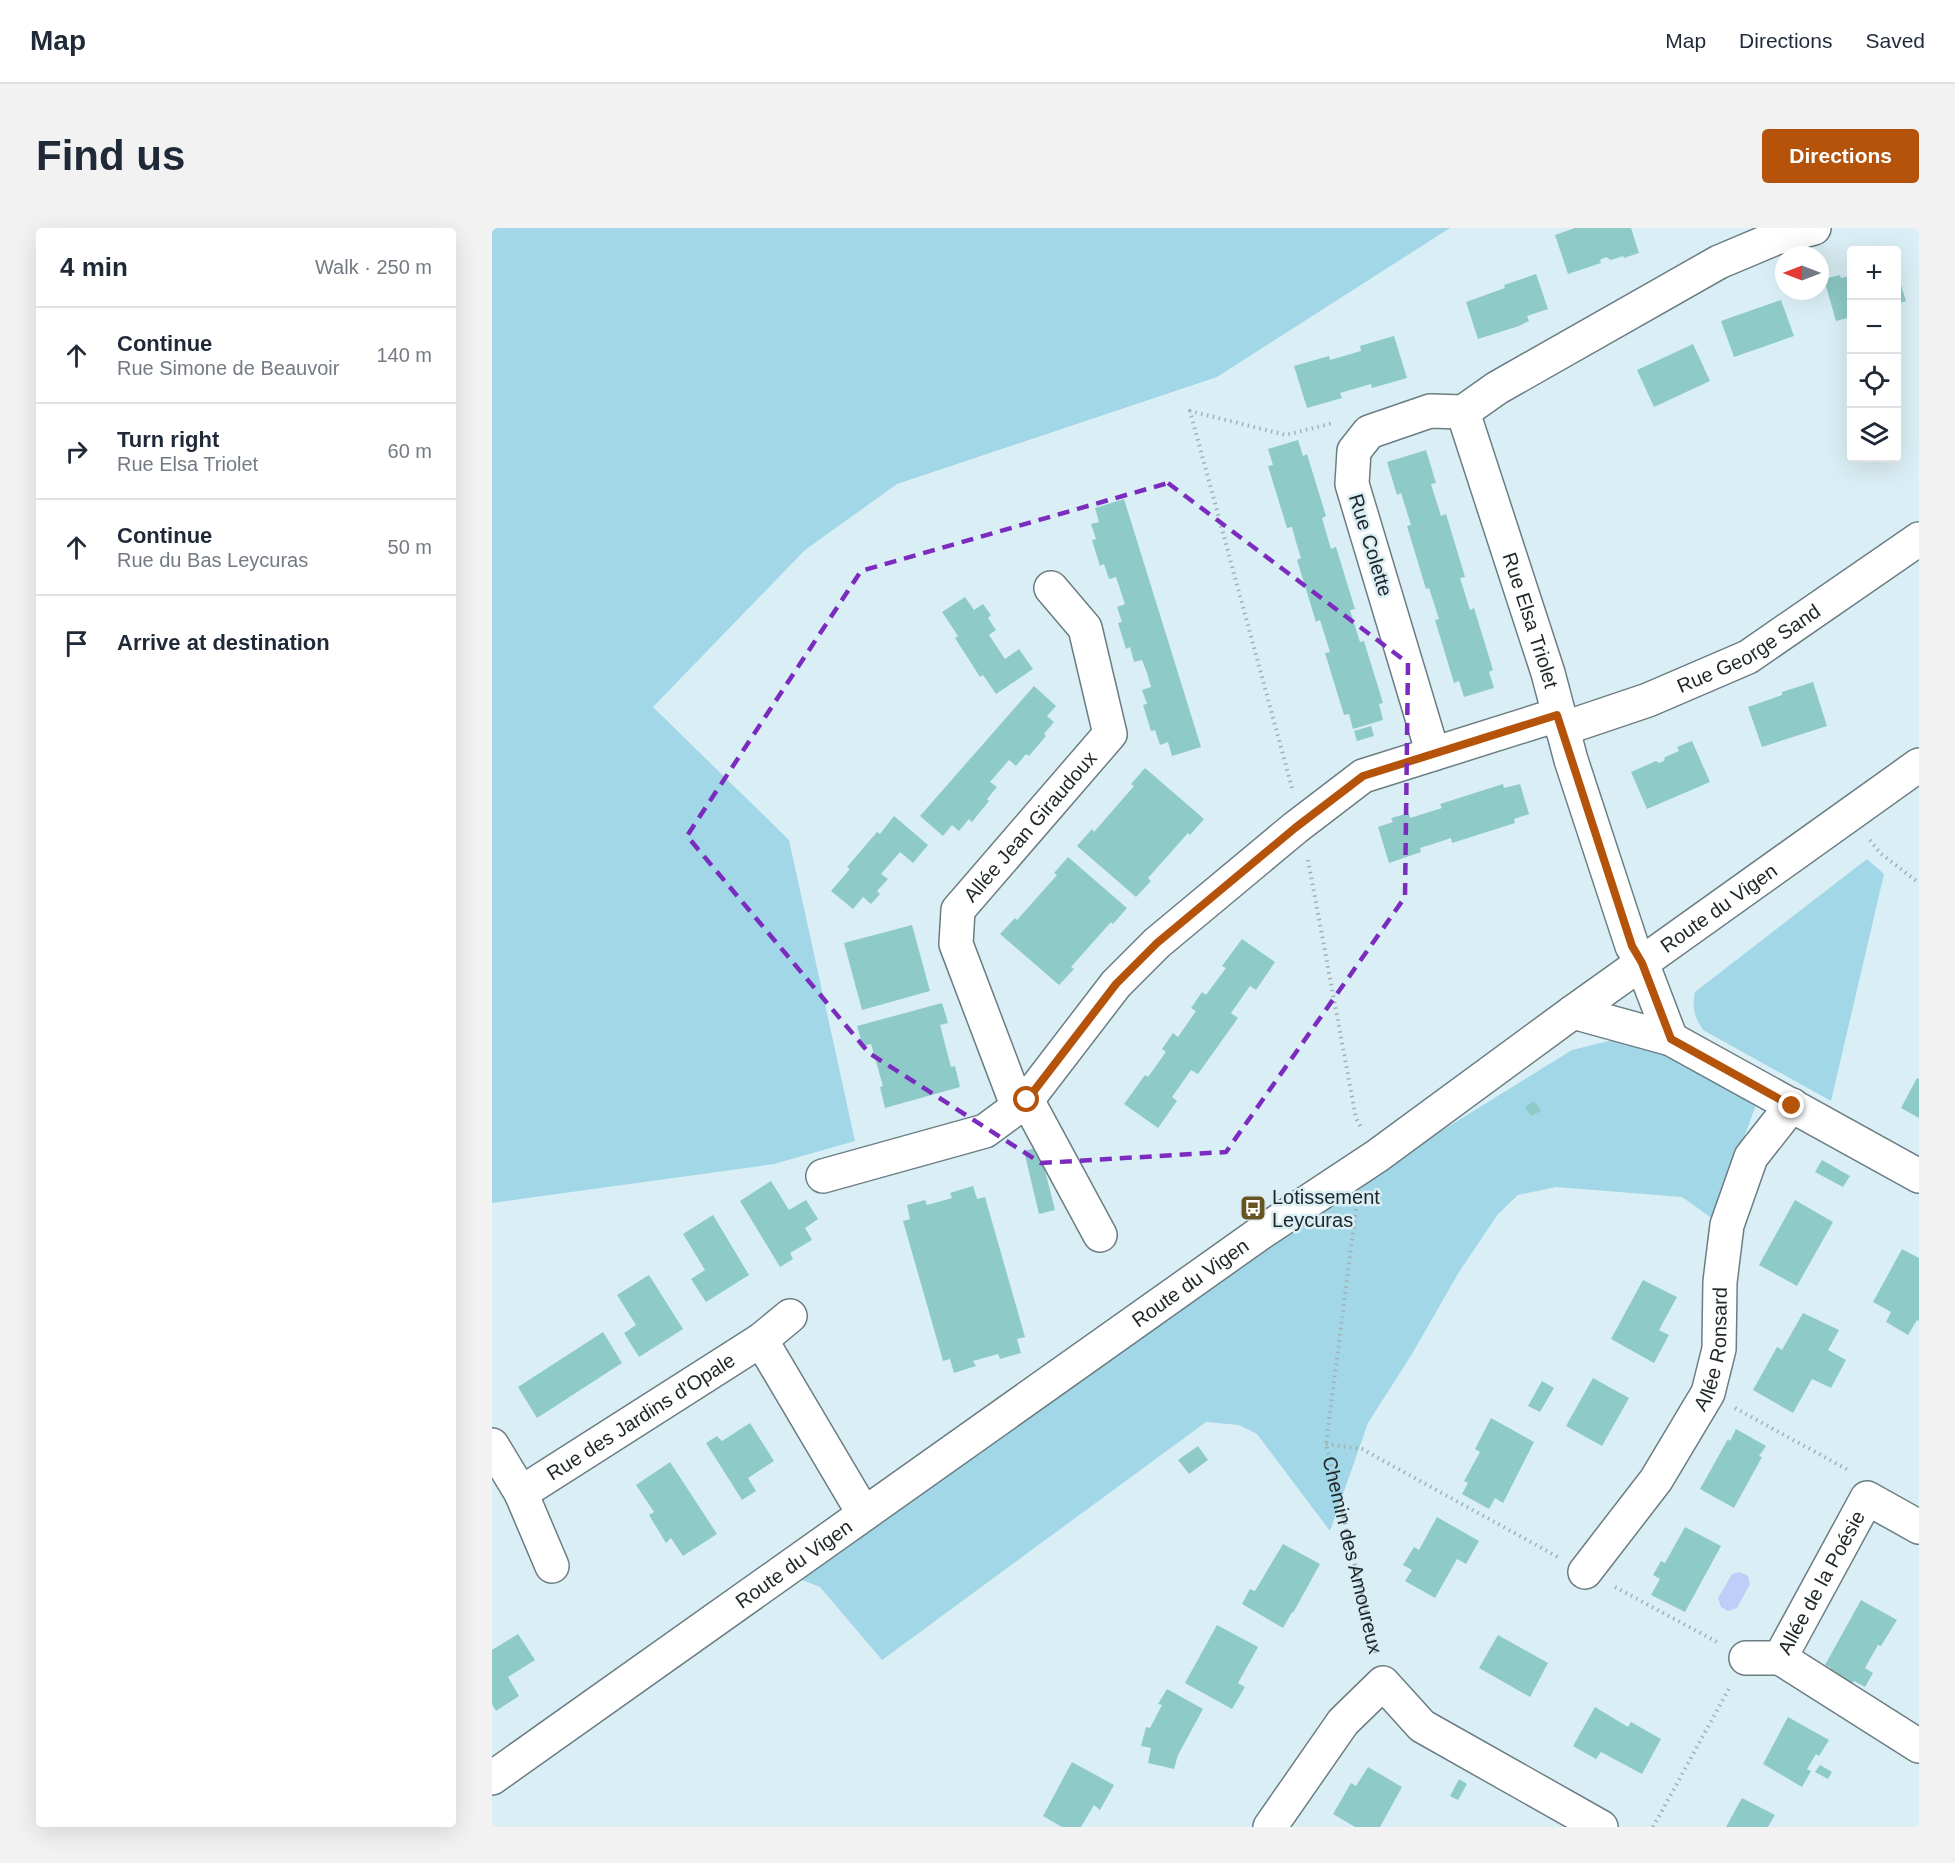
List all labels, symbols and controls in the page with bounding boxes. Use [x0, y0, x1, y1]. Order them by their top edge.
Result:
text: Map [30, 25, 86, 56]
text: Map [1665, 29, 1706, 52]
text: Directions [1739, 29, 1832, 52]
text: Saved [1865, 29, 1925, 52]
button: Directions [1762, 129, 1919, 183]
text: Find us [36, 132, 185, 179]
north arrow [1775, 246, 1829, 300]
map controls [1847, 246, 1901, 462]
button: + [1847, 246, 1901, 300]
text: 4 min [60, 252, 128, 282]
text: Walk · 250 m [315, 256, 432, 278]
button: − [1847, 300, 1901, 354]
text: Continue [117, 331, 212, 356]
icon: ahead [60, 339, 93, 372]
text: 140 m [376, 344, 432, 366]
button: locate [1847, 354, 1901, 408]
text: Rue Simone de Beauvoir [117, 357, 339, 379]
button: layers [1847, 408, 1901, 462]
text: Turn right [117, 427, 219, 452]
icon: right [60, 435, 93, 468]
text: 60 m [388, 440, 432, 462]
text: Rue Elsa Triolet [117, 453, 258, 475]
street label: Rue Colette [1345, 491, 1397, 599]
text: Continue [117, 523, 212, 548]
icon: ahead [60, 531, 93, 564]
text: 50 m [388, 536, 432, 558]
text: Rue du Bas Leycuras [117, 549, 308, 571]
street label: Rue Elsa Triolet [1498, 550, 1563, 691]
street label: Rue George Sand [1674, 600, 1824, 697]
icon: arrive [60, 627, 93, 660]
text: Arrive at destination [117, 630, 330, 655]
street label: Allée Jean Giraudoux [959, 747, 1101, 906]
street label: Route du Vigen [1656, 859, 1781, 957]
route start [1013, 1086, 1039, 1112]
route end [1778, 1092, 1804, 1118]
place label: Lotissement Leycuras [1272, 1186, 1380, 1231]
bus stop icon: Lotissement Leycuras [1238, 1193, 1268, 1223]
street label: Route du Vigen [1128, 1234, 1253, 1332]
street label: Allée Ronsard [1689, 1287, 1731, 1414]
street label: Rue des Jardins d'Opale [543, 1349, 739, 1485]
street label: Chemin des Amoureux [1318, 1454, 1387, 1656]
street label: Allée de la Poésie [1773, 1507, 1869, 1658]
street label: Route du Vigen [731, 1515, 856, 1613]

